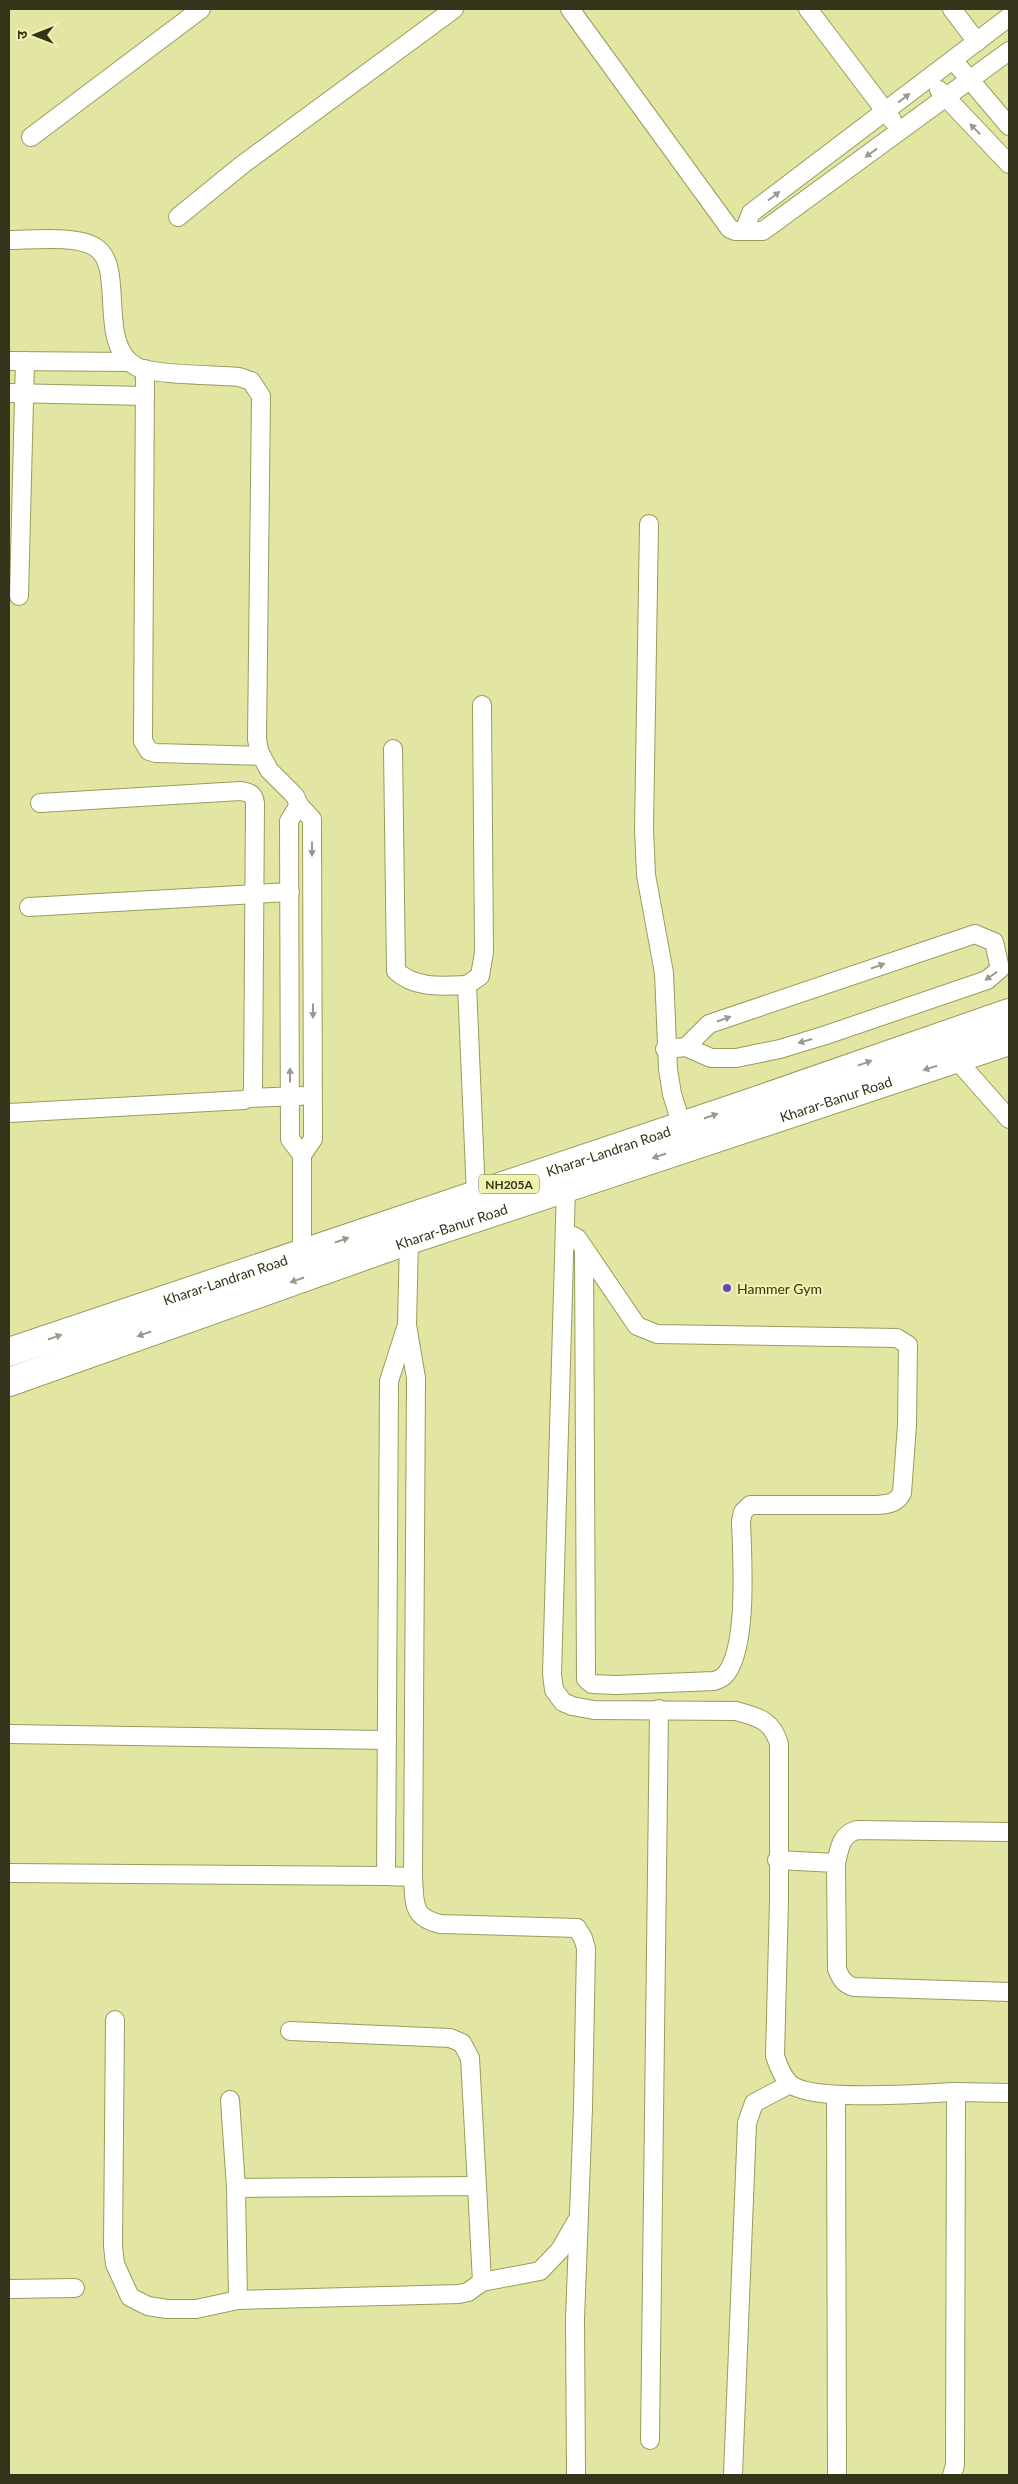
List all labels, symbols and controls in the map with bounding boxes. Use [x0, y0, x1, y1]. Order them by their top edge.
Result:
north arrow [10, 10, 60, 60]
text: उ [13, 30, 30, 39]
one-way arrow [897, 93, 910, 104]
one-way arrow [969, 123, 981, 135]
one-way arrow [865, 148, 878, 158]
one-way arrow [767, 190, 780, 201]
one-way arrow [308, 841, 316, 857]
one-way arrow [870, 962, 885, 969]
one-way arrow [984, 971, 998, 981]
one-way arrow [309, 1003, 317, 1019]
one-way arrow [716, 1014, 731, 1022]
one-way arrow [798, 1038, 813, 1046]
one-way arrow [858, 1059, 873, 1067]
one-way arrow [922, 1064, 937, 1072]
one-way arrow [286, 1066, 294, 1082]
street label: Kharar-Banur Road [777, 1072, 894, 1125]
one-way arrow [704, 1111, 719, 1119]
street label: Kharar-Landran Road [544, 1122, 673, 1179]
one-way arrow [651, 1152, 666, 1160]
road number: NH205A [479, 1174, 539, 1194]
street label: Kharar-Banur Road [393, 1199, 510, 1253]
one-way arrow [334, 1236, 349, 1243]
street label: Kharar-Landran Road [161, 1251, 290, 1308]
one-way arrow [289, 1276, 304, 1284]
place label: Hammer Gym [737, 1280, 822, 1297]
marker: Hammer Gym [721, 1282, 733, 1294]
one-way arrow [136, 1330, 151, 1338]
one-way arrow [48, 1332, 63, 1340]

